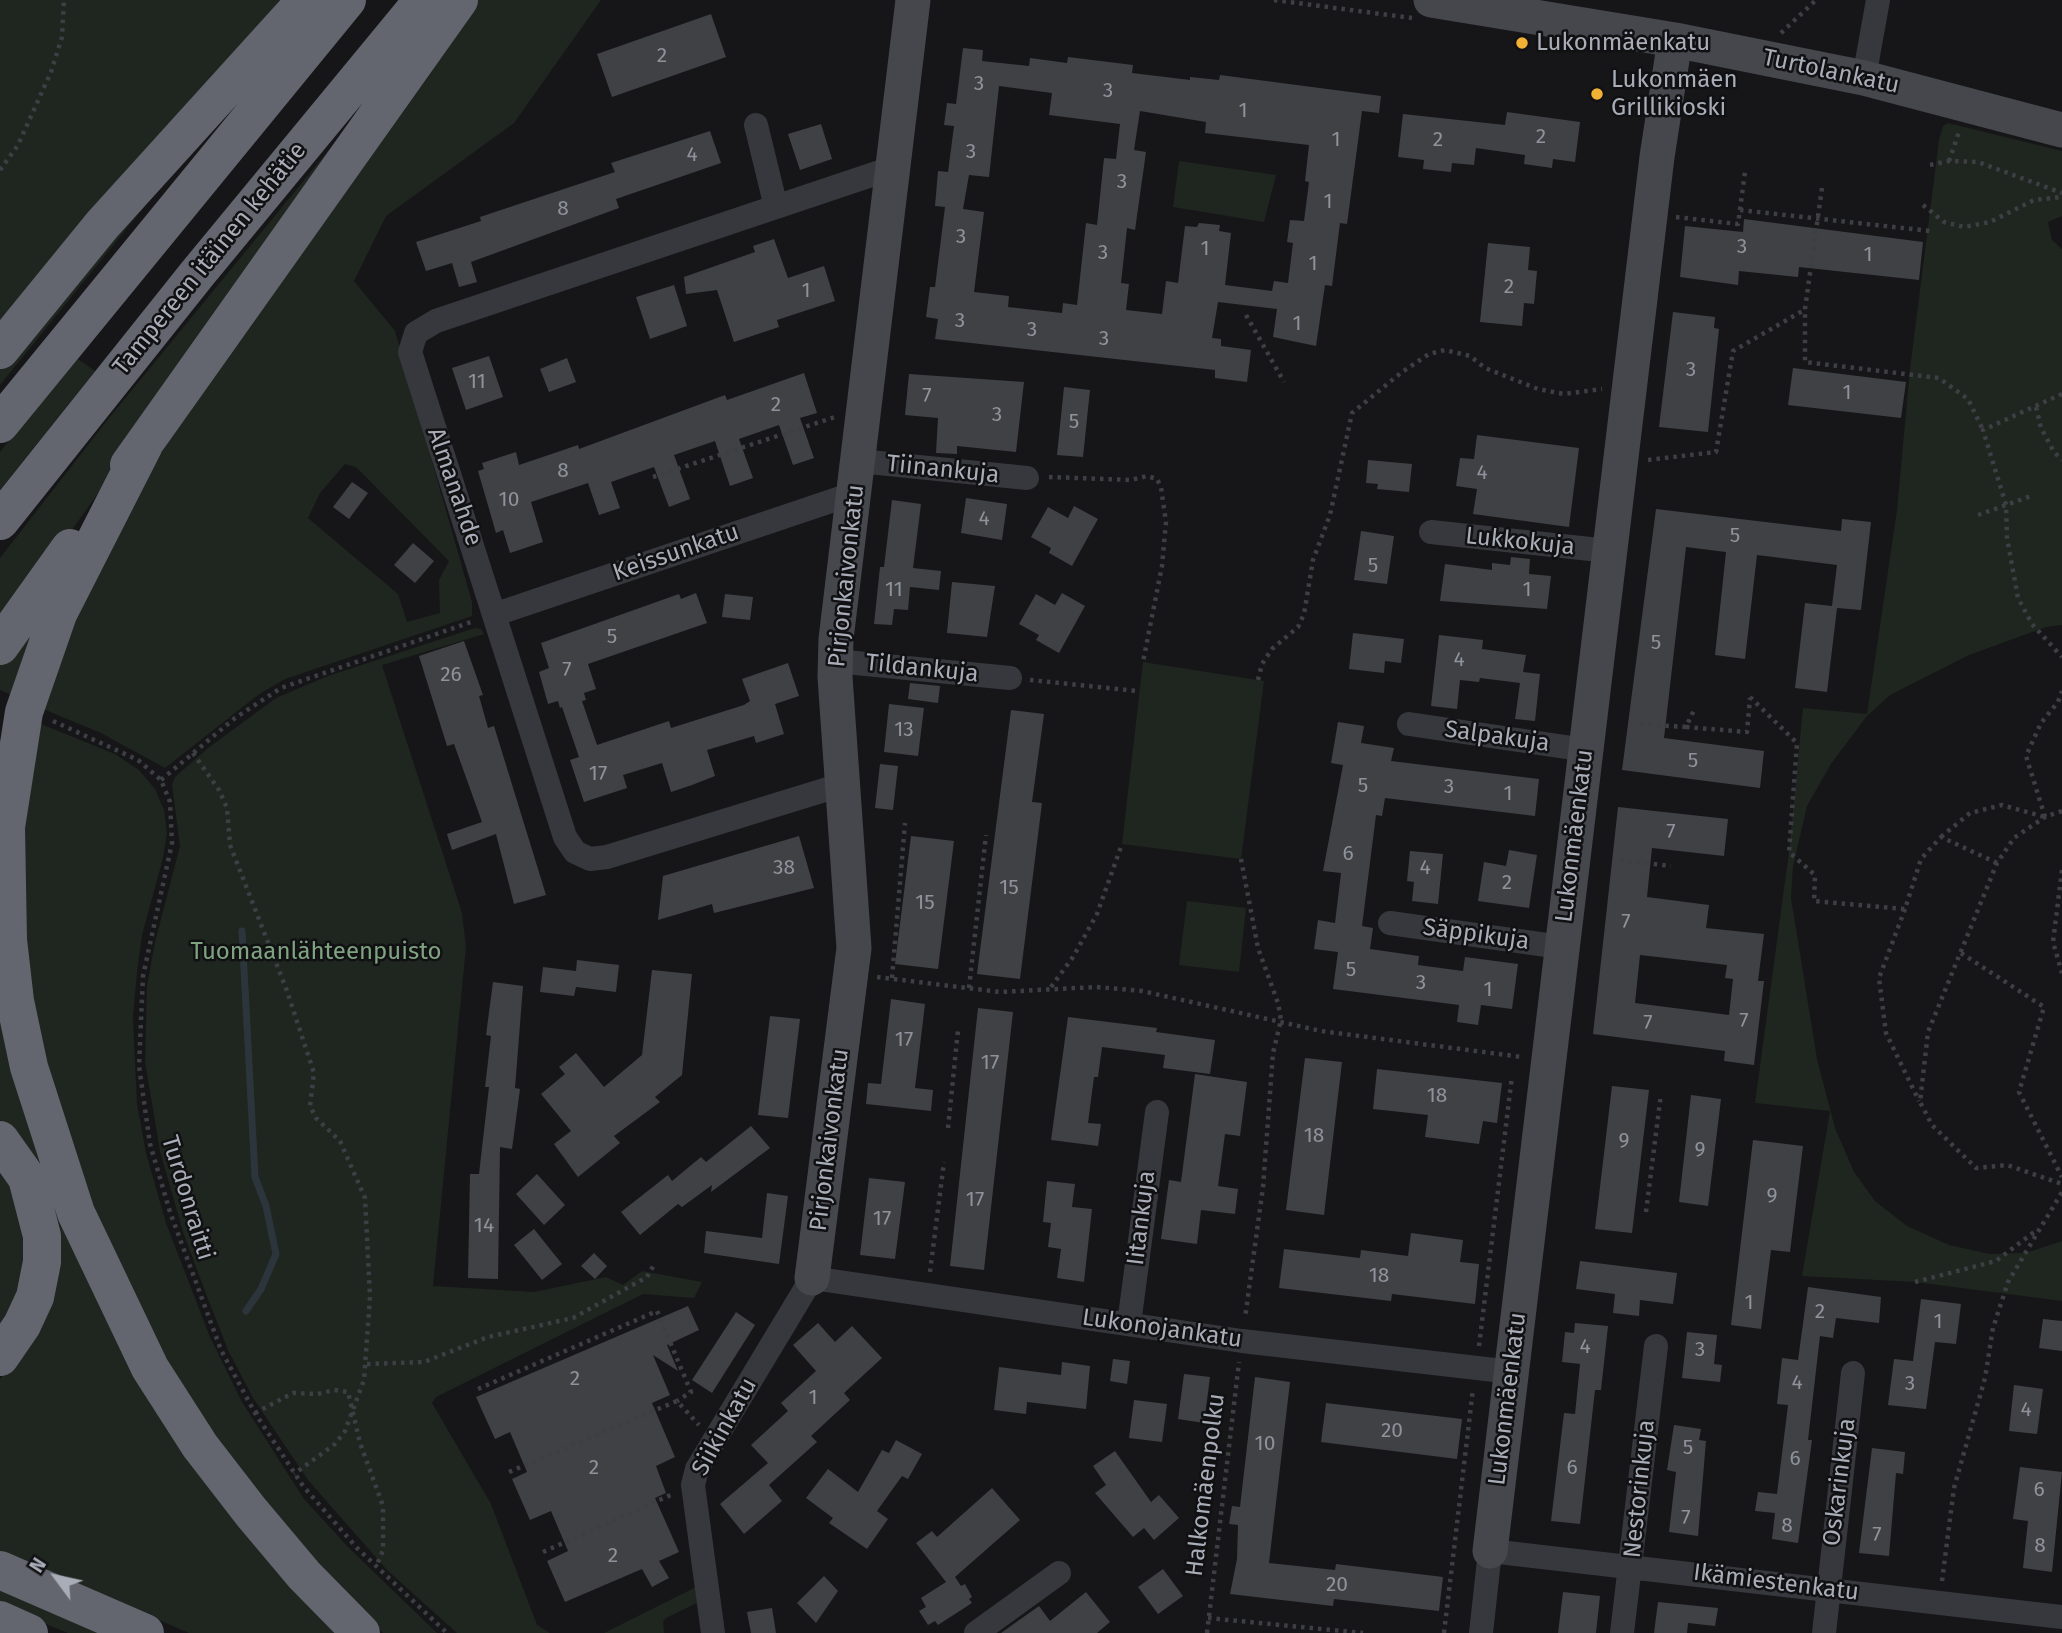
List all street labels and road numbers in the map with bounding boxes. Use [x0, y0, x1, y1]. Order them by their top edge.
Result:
street label: Turtolankatu [1760, 44, 1902, 100]
street label: Tampereen itäinen kehätie [107, 137, 313, 381]
street label: Almanahde [420, 424, 488, 550]
street label: Tiinankuja [885, 450, 1001, 490]
street label: Pirjonkaivonkatu [823, 483, 871, 669]
street label: Keissunkatu [609, 518, 743, 588]
street label: Lukkokuja [1464, 522, 1576, 562]
street label: Tildankuja [864, 649, 980, 689]
street label: Salpakuja [1443, 715, 1551, 759]
street label: Lukonmäenkatu [1550, 748, 1600, 924]
street label: Säppikuja [1421, 913, 1531, 957]
street label: Pirjonkaivonkatu [805, 1047, 855, 1233]
street label: Turdonraitti [154, 1132, 220, 1264]
street label: Iitankuja [1122, 1169, 1162, 1267]
street label: Lukonojankatu [1080, 1304, 1244, 1354]
street label: Lukonmäenkatu [1483, 1311, 1533, 1487]
street label: Siikinkatu [686, 1373, 764, 1481]
street label: Halkomäenpolku [1180, 1392, 1232, 1578]
street label: Oskarinkuja [1818, 1416, 1862, 1548]
street label: Nestorinkuja [1618, 1418, 1662, 1560]
street label: Ikämiestenkatu [1691, 1559, 1861, 1607]

